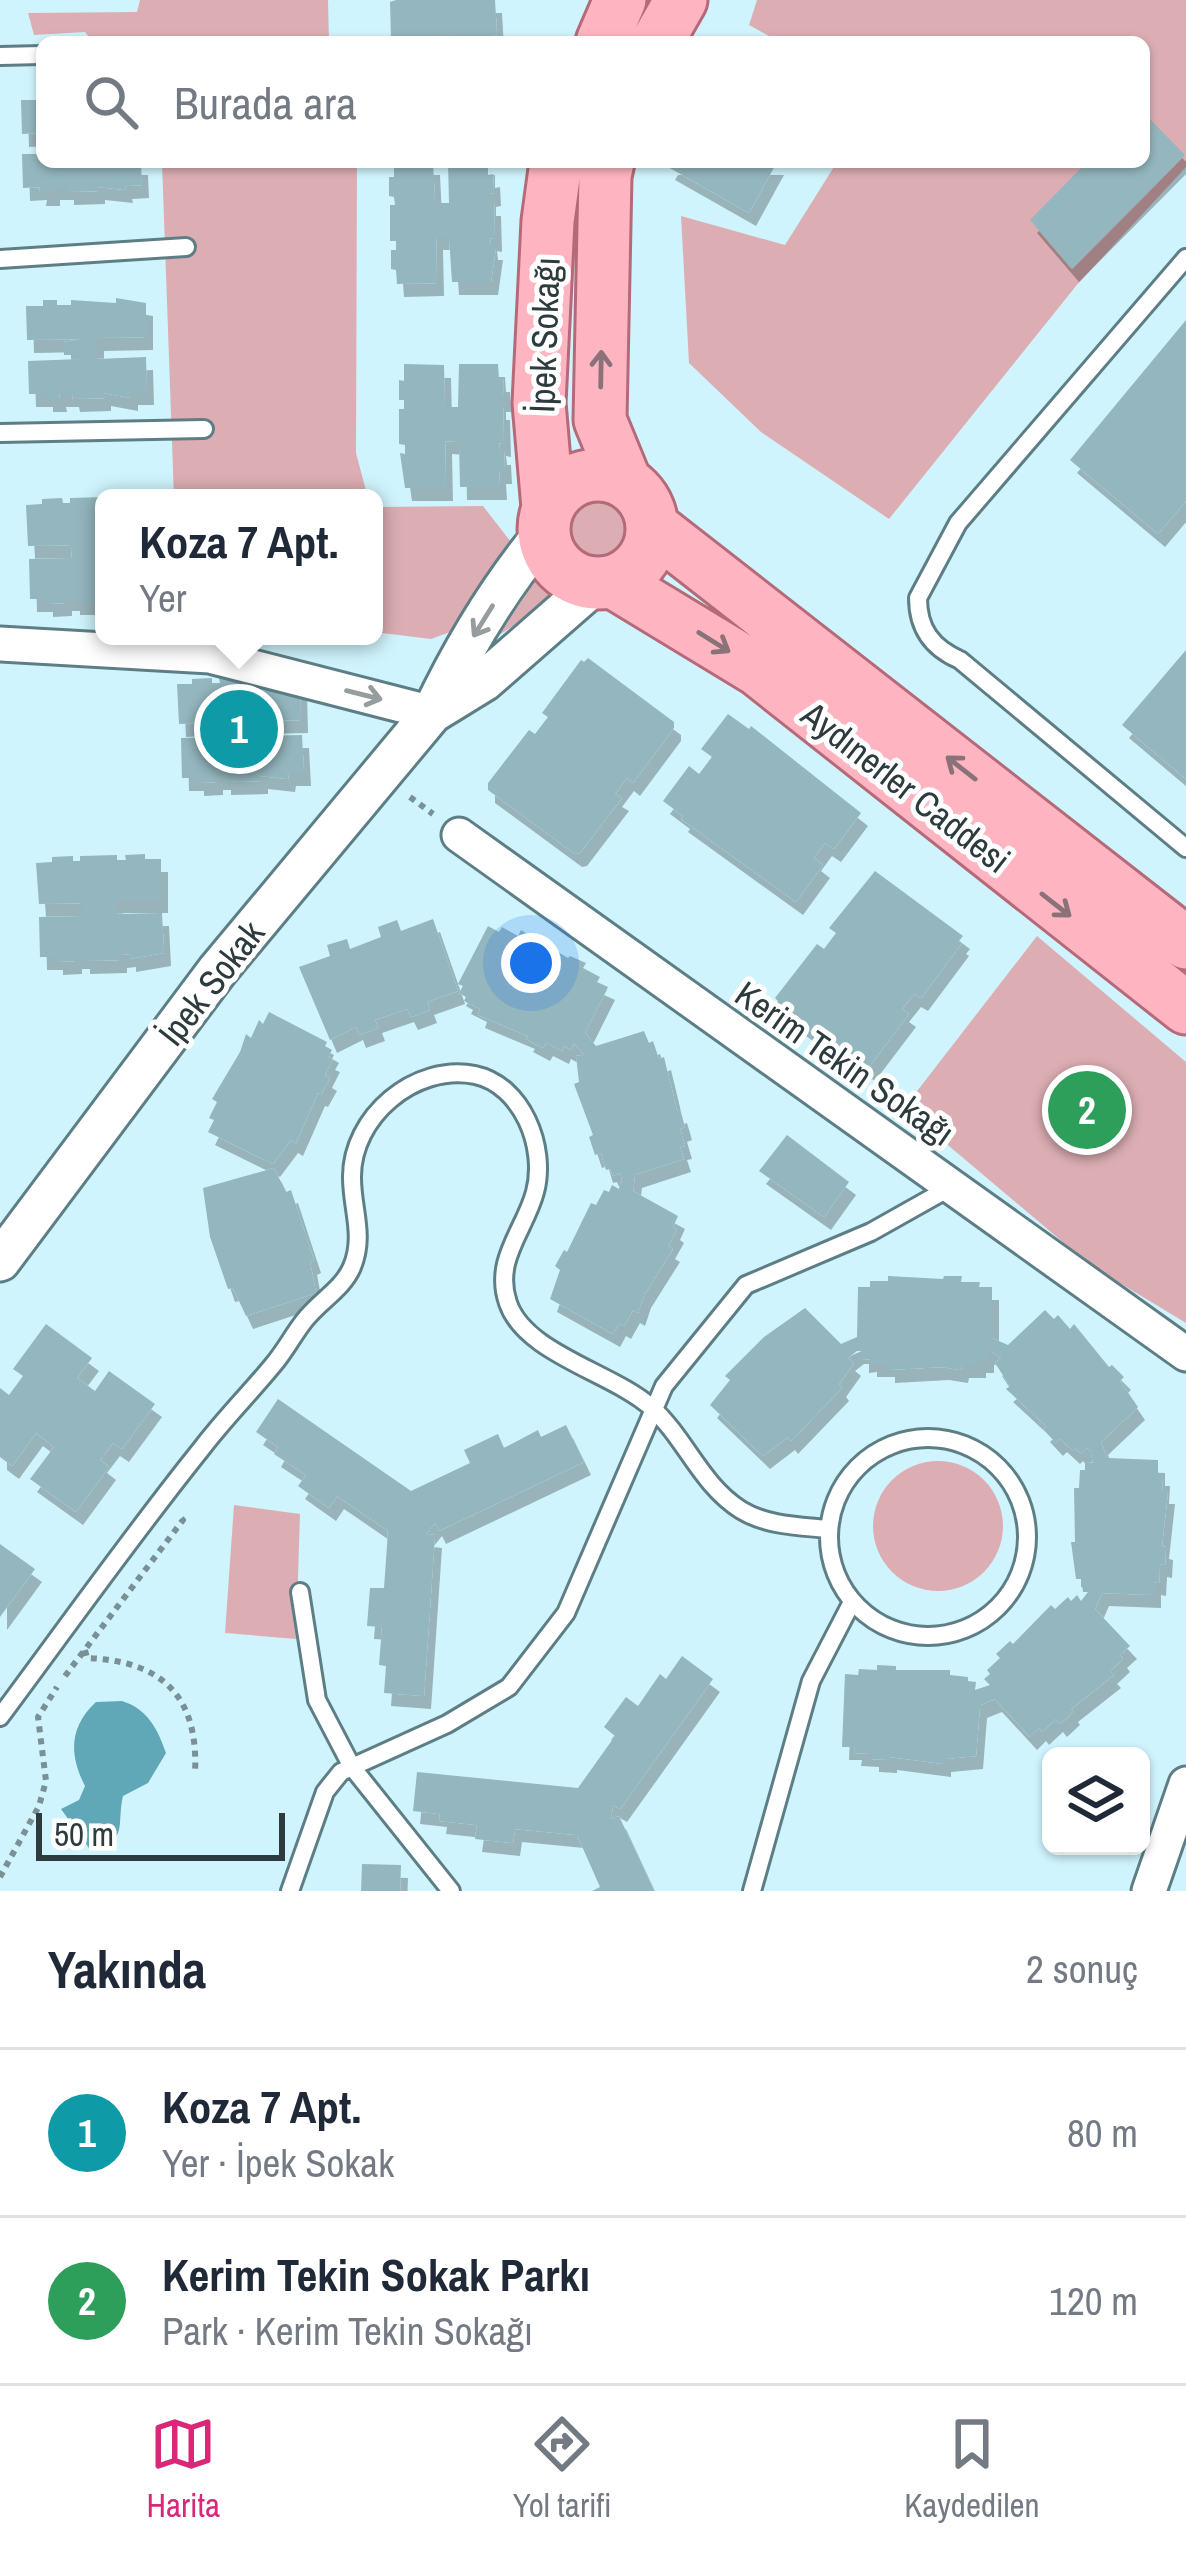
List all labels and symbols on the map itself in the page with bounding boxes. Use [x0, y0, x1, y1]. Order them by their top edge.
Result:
street label: İpek Sokağı [517, 256, 571, 414]
one-way arrow [590, 350, 613, 389]
one-way arrow [471, 603, 496, 637]
one-way arrow [696, 630, 730, 655]
pin: 1 [200, 684, 278, 774]
one-way arrow [344, 686, 382, 708]
street label: Aydınerler Caddesi [791, 690, 1020, 884]
one-way arrow [946, 755, 978, 782]
one-way arrow [1040, 891, 1072, 918]
street label: İpek Sokak [147, 910, 275, 1055]
your location [501, 933, 561, 993]
street label: Kerim Tekin Sokağı [726, 970, 964, 1156]
pin: 2 [1048, 1065, 1126, 1155]
scale bar [36, 1807, 285, 1860]

